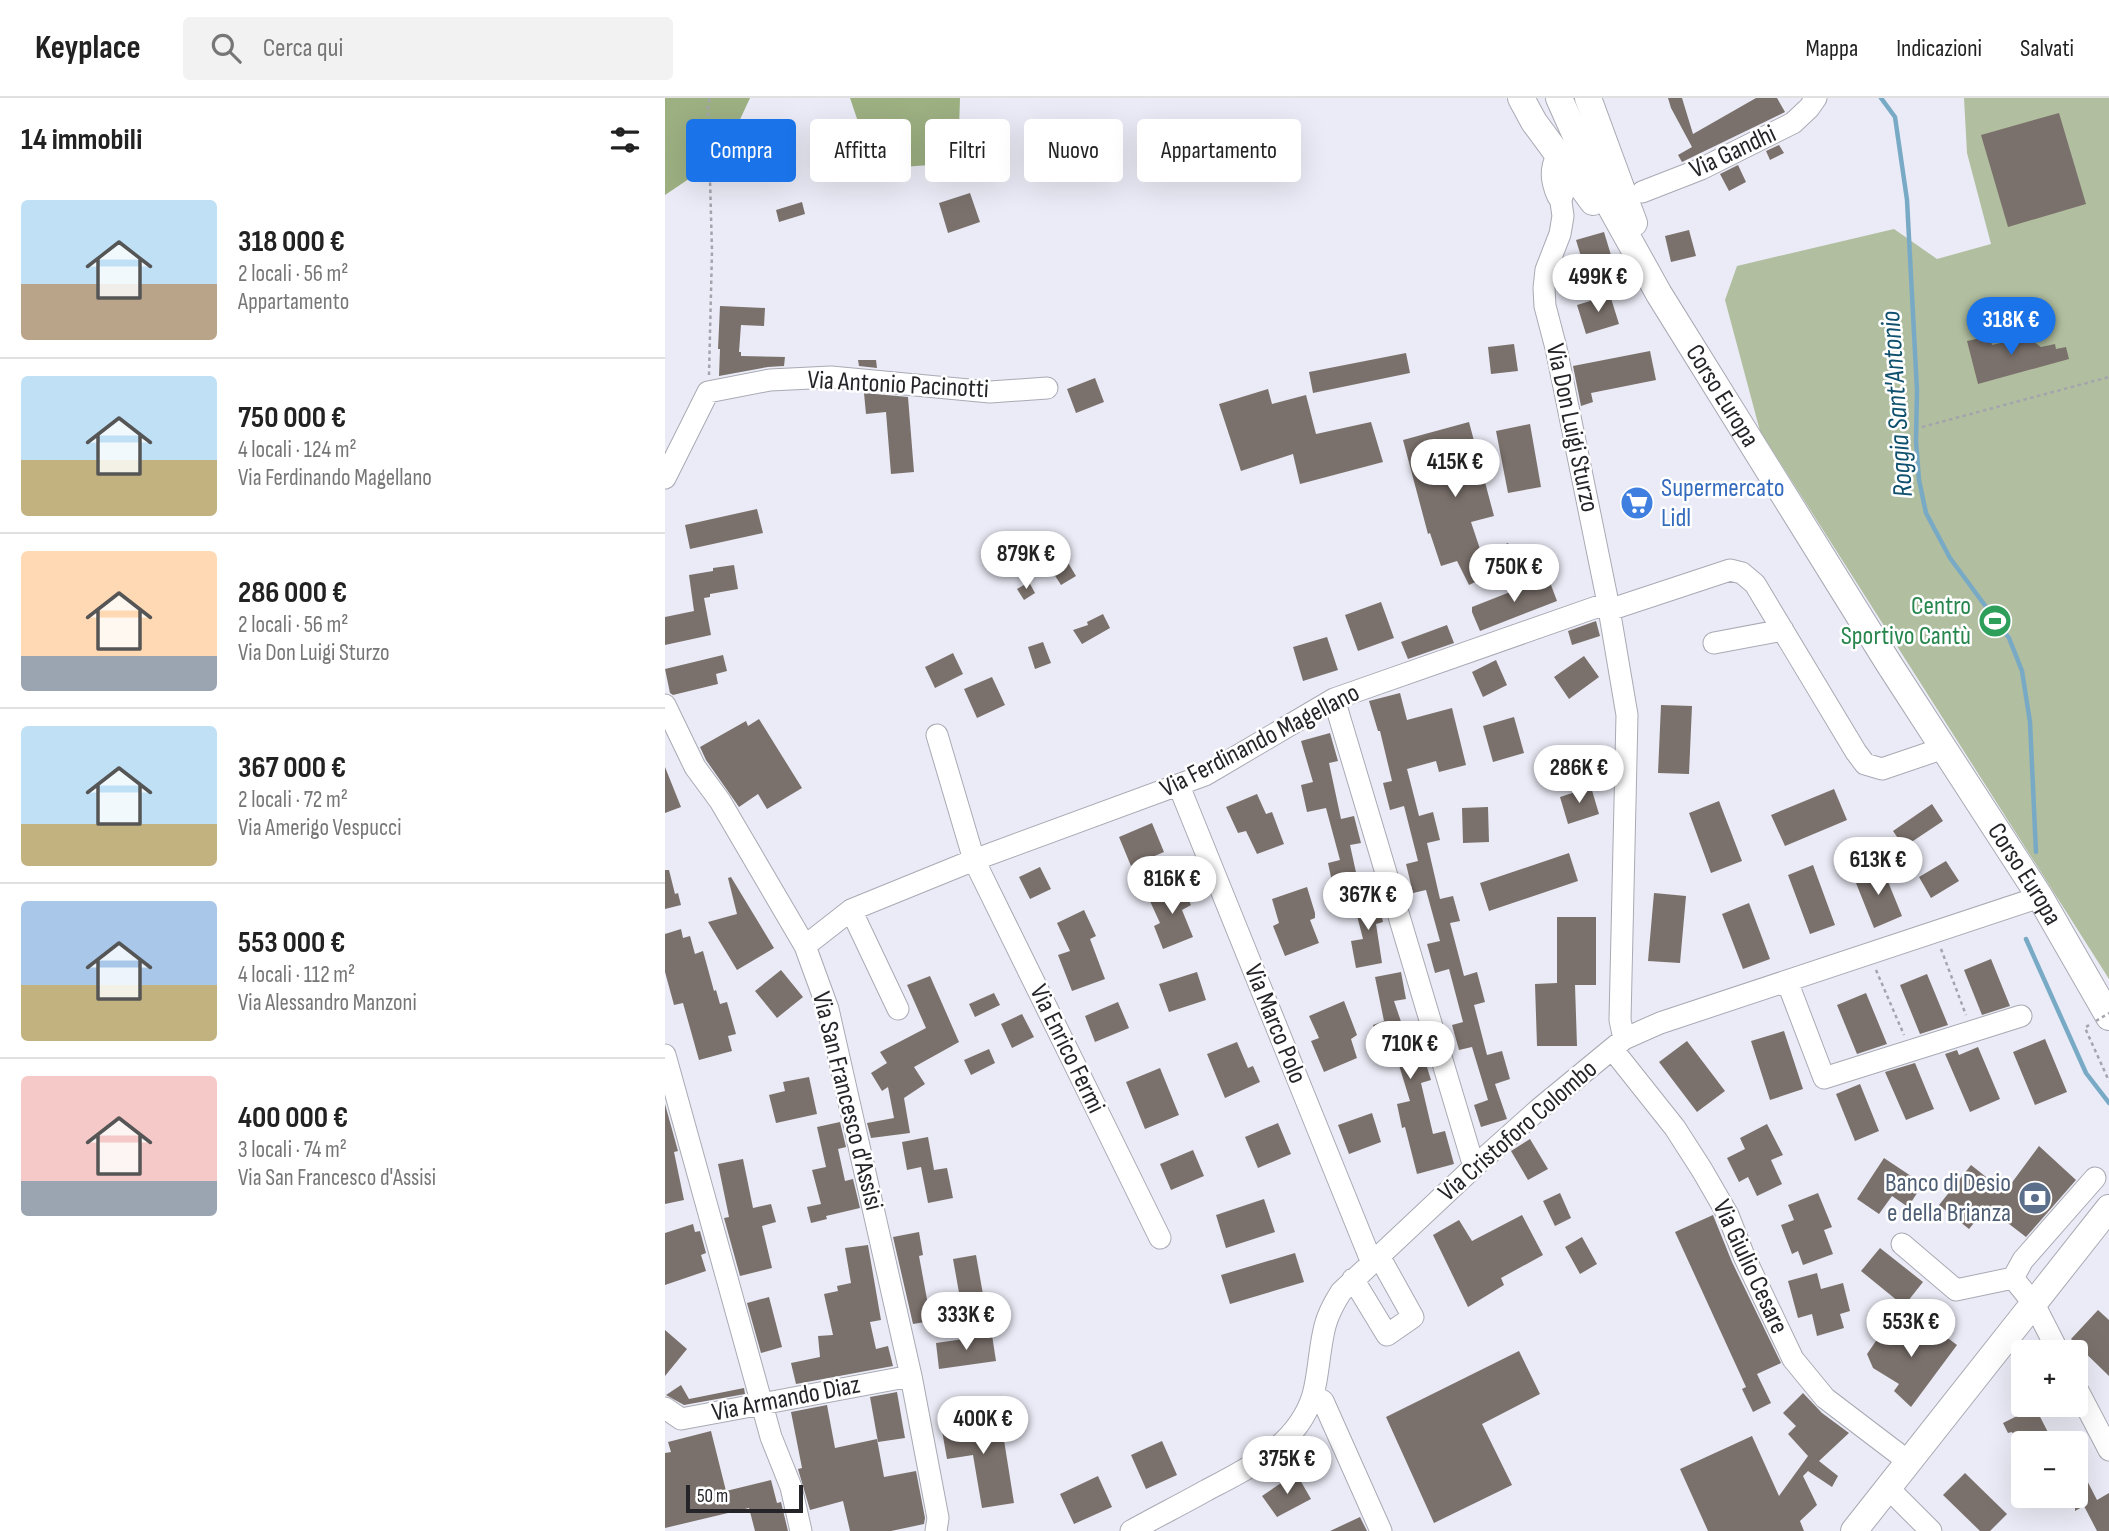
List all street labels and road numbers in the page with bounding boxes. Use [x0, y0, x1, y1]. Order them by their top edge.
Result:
street label: Via Gandhi [1685, 119, 1781, 185]
street label: Corso Europa [1679, 339, 1766, 453]
street label: Via Don Luigi Sturzo [1539, 341, 1605, 515]
street label: Via Antonio Pacinotti [807, 365, 989, 405]
street label: Via Ferdinando Magellano [1155, 677, 1365, 805]
street label: Corso Europa [1981, 817, 2068, 931]
street label: Via Marco Polo [1237, 960, 1313, 1088]
street label: Via Enrico Fermi [1023, 980, 1111, 1118]
street label: Via San Francesco d'Assisi [805, 989, 889, 1213]
street label: Via Cristoforo Colombo [1432, 1054, 1604, 1208]
street label: Via Giulio Cesare [1705, 1195, 1795, 1339]
street label: Via Armando Diaz [709, 1369, 863, 1429]

